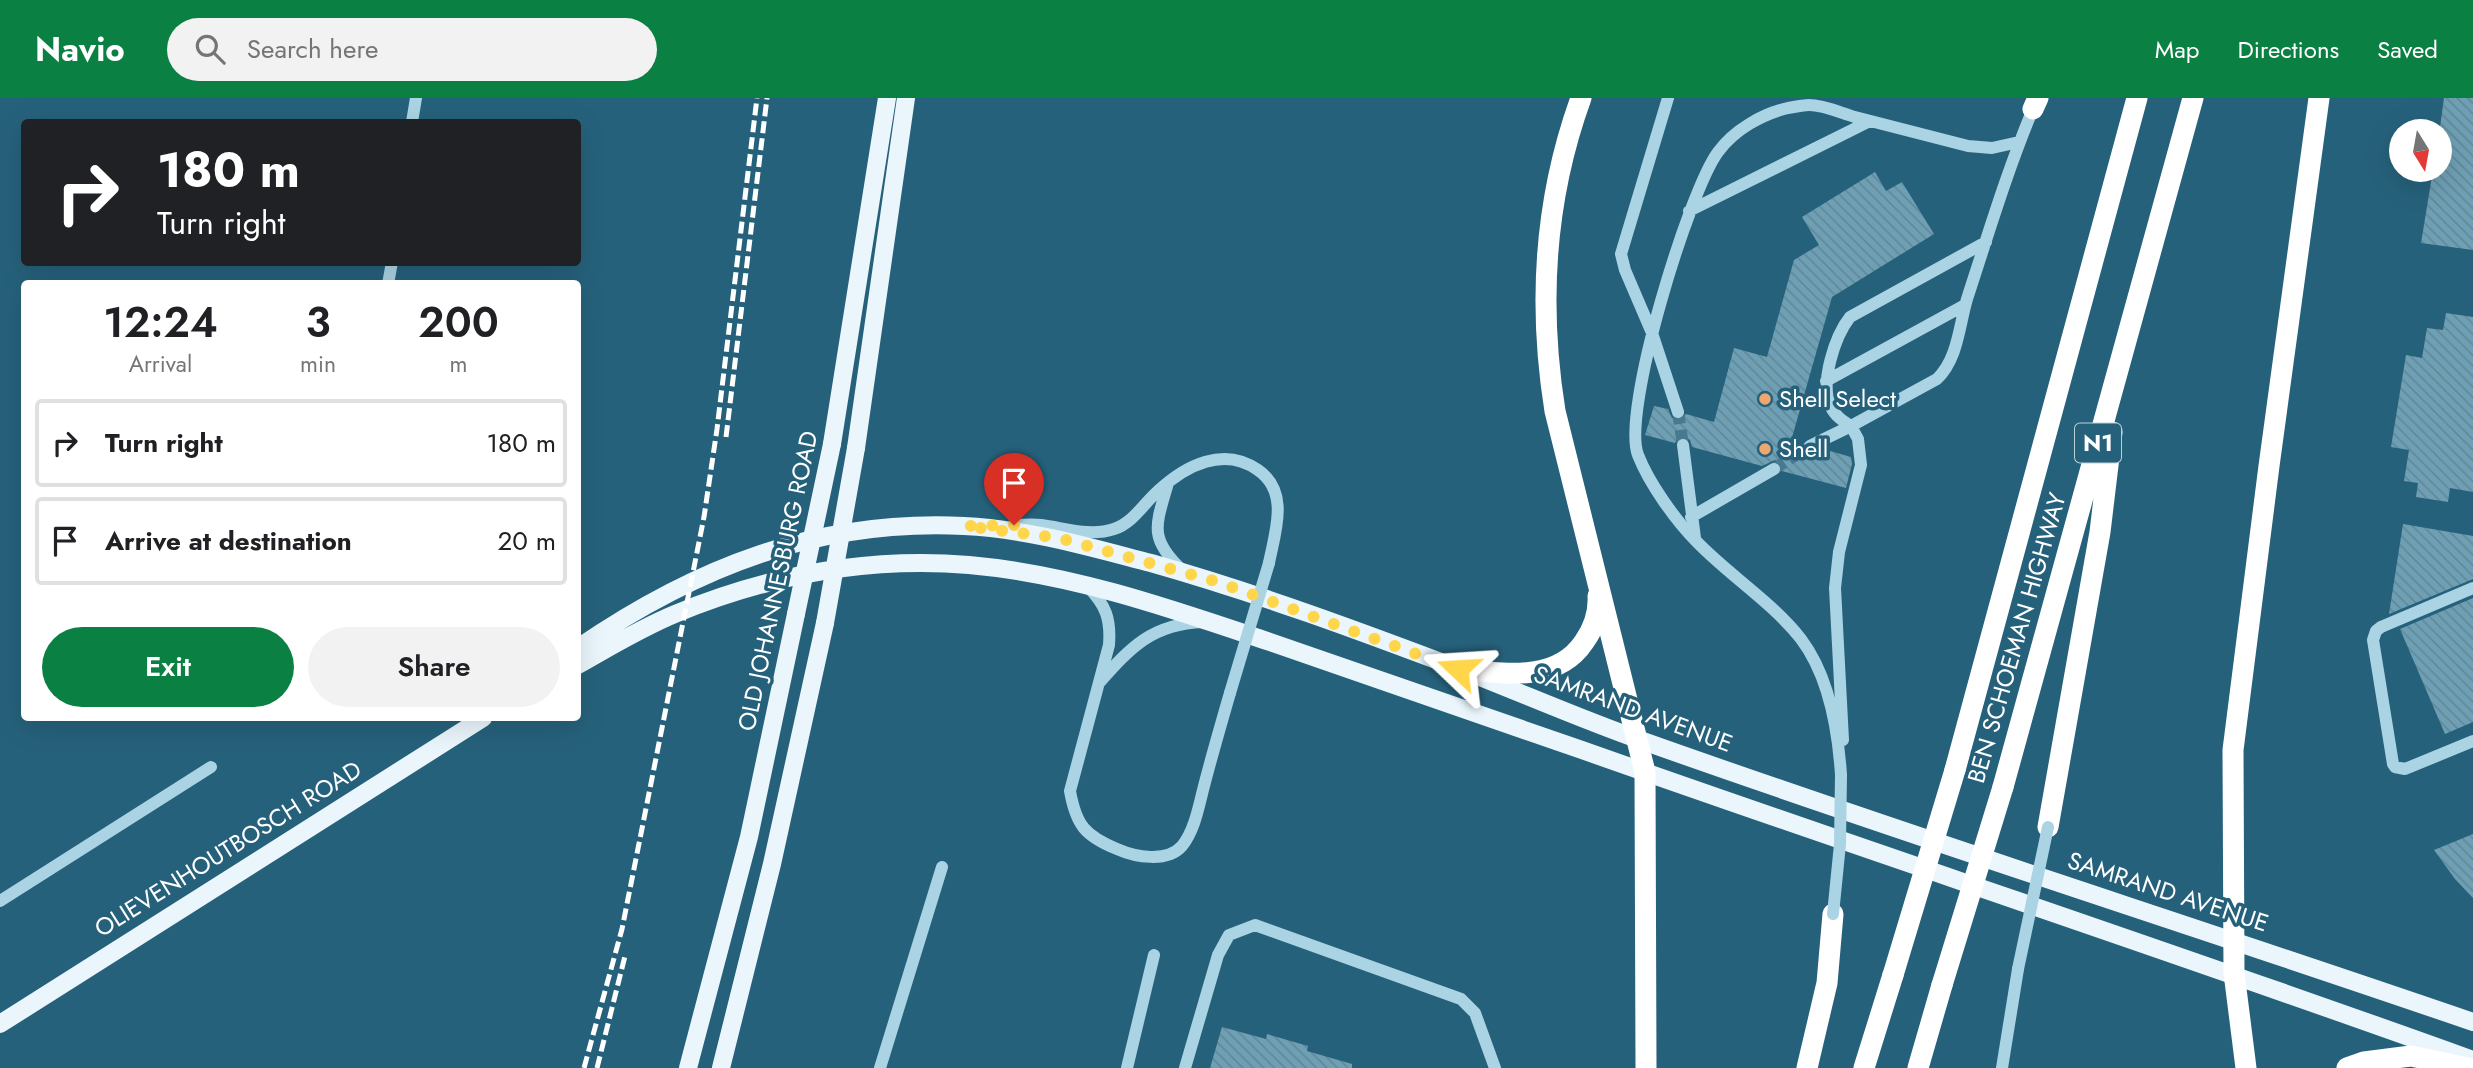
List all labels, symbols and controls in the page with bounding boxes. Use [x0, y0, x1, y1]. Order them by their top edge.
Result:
search box [167, 18, 657, 81]
text: Navio [35, 26, 125, 73]
icon: search [191, 30, 229, 68]
text: Search here [247, 30, 378, 68]
text: Map [2155, 32, 2200, 67]
text: Directions [2238, 32, 2339, 67]
text: Saved [2377, 32, 2438, 67]
north arrow [2389, 119, 2452, 182]
map controls [2389, 119, 2452, 182]
text: 180 m [157, 135, 300, 205]
icon: right [42, 147, 133, 238]
text: Turn right [157, 200, 286, 246]
text: 12:24 [103, 292, 218, 353]
text: 3 [305, 292, 331, 353]
text: 200 [418, 292, 499, 353]
text: Arrival [129, 347, 192, 381]
text: min [300, 347, 336, 381]
text: m [450, 347, 467, 381]
place label: Shell Select [1779, 381, 1896, 416]
marker: Shell Select [1757, 391, 1773, 407]
icon: right [46, 424, 84, 462]
text: Turn right [105, 424, 223, 462]
text: 180 m [486, 424, 556, 462]
road number: N1 [2075, 424, 2121, 462]
street label: OLD JOHANNESBURG ROAD [729, 428, 826, 734]
place label: Shell [1779, 431, 1828, 466]
marker: Shell [1757, 441, 1773, 457]
pin [984, 453, 1044, 525]
icon: arrive [995, 464, 1033, 502]
street label: BEN SCHOEMAN HIGHWAY [1958, 488, 2075, 787]
icon: arrive [46, 522, 84, 560]
text: Arrive at destination [105, 522, 352, 560]
text: 20 m [498, 522, 556, 560]
button: Exit [42, 627, 294, 707]
button: Share [308, 627, 560, 707]
position arrow [1421, 632, 1495, 706]
street label: SAMRAND AVENUE [1529, 656, 1737, 761]
street label: OLIEVENHOUTBOSCH ROAD [87, 752, 368, 945]
street label: SAMRAND AVENUE [2063, 843, 2273, 940]

